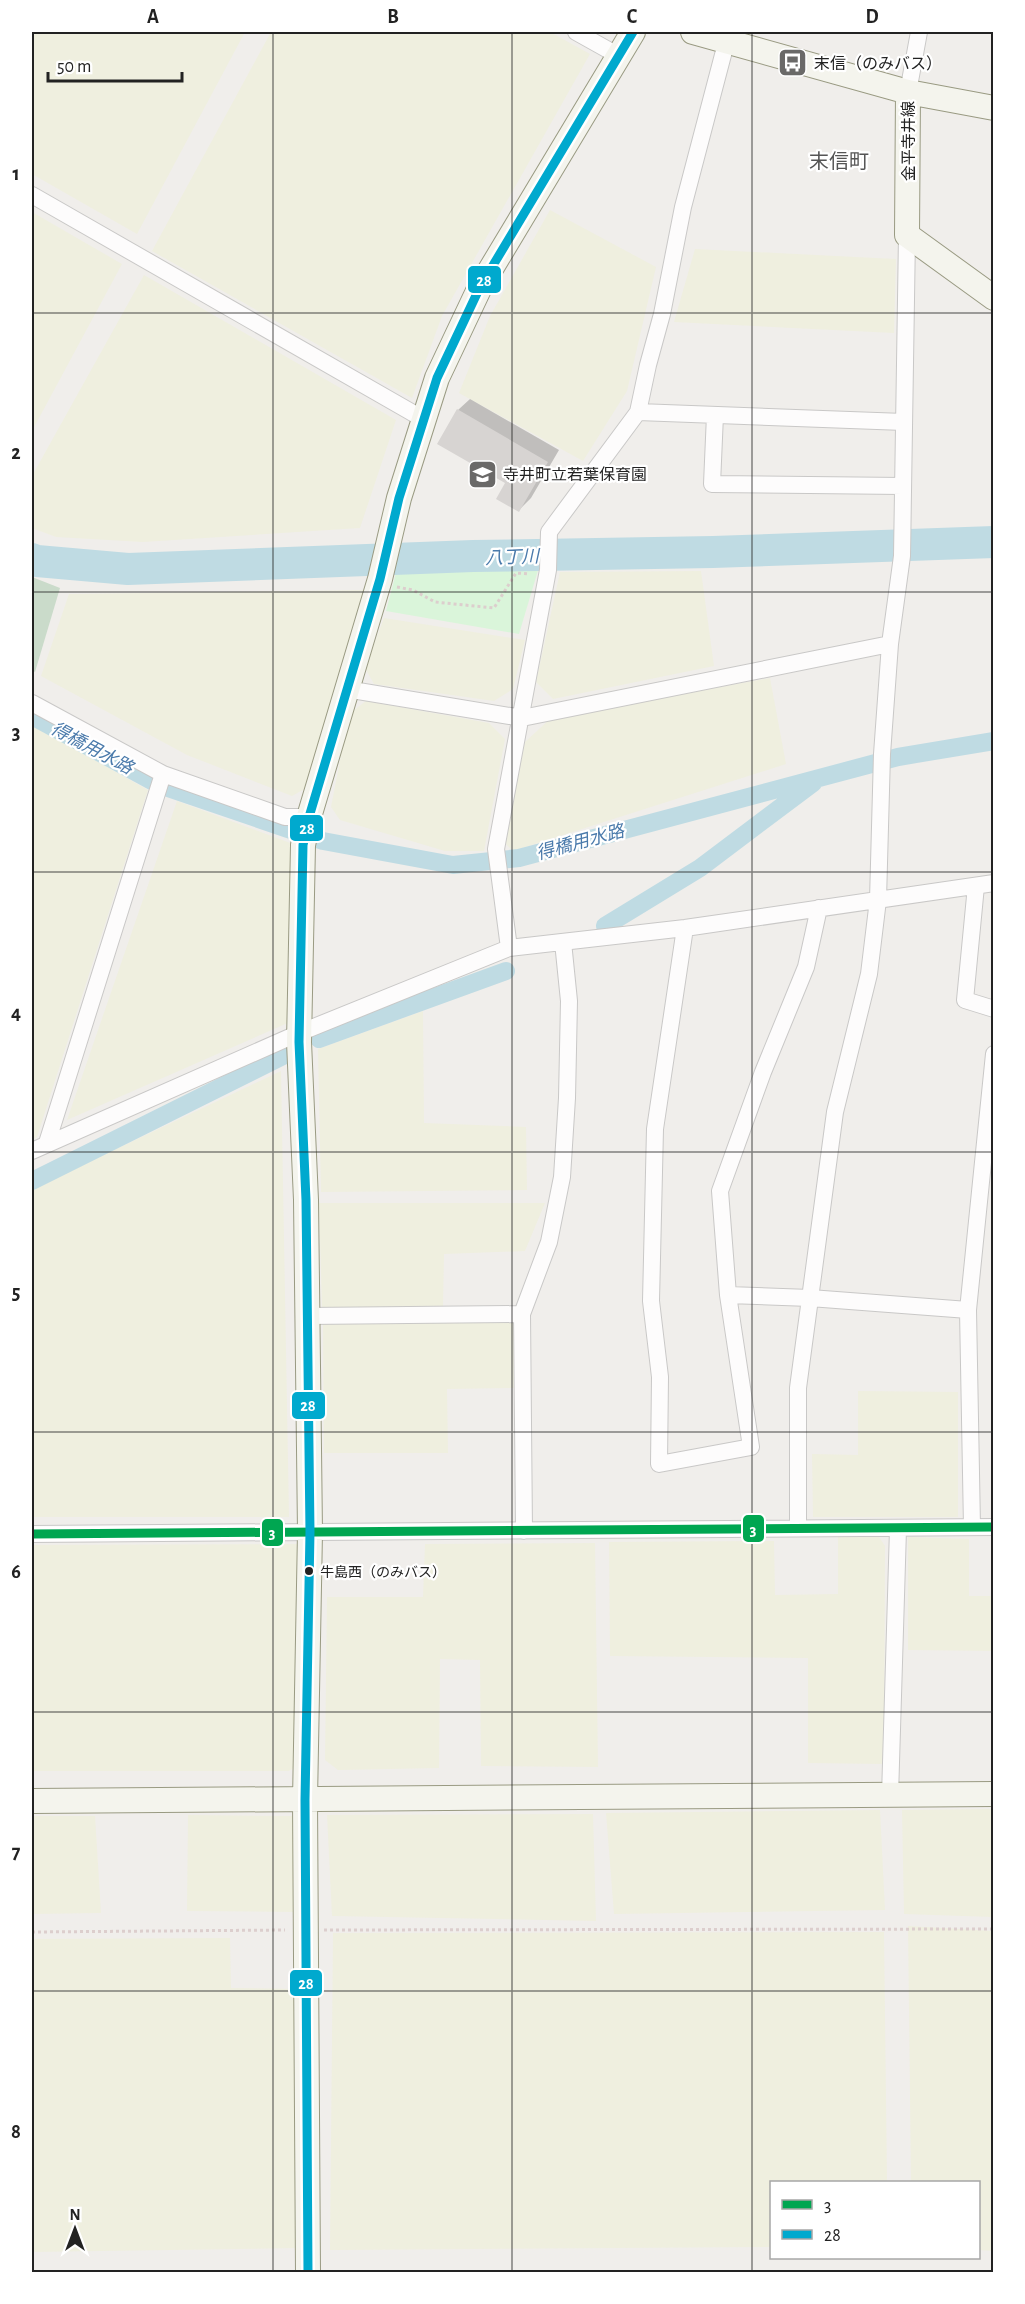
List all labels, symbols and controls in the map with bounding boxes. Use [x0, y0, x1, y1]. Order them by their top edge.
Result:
text: A [147, 7, 159, 27]
text: B [387, 7, 399, 27]
text: C [627, 7, 638, 27]
text: D [865, 7, 879, 27]
scale bar [48, 45, 182, 83]
bus stop icon: 末信（のみバス） [777, 47, 809, 79]
place label: 末信（のみバス） [814, 55, 942, 72]
text: 50 m [57, 58, 91, 76]
street label: 金平寺井線 [900, 101, 917, 181]
district label: 末信町 [809, 151, 869, 172]
text: 1 [12, 164, 20, 184]
line badge: 28 [467, 265, 502, 294]
text: 28 [476, 273, 492, 289]
text: 2 [11, 443, 21, 463]
school or university icon: 寺井町立若葉保育園 [466, 458, 498, 490]
place label: 寺井町立若葉保育園 [503, 466, 647, 483]
water label: 八丁川 [485, 547, 541, 568]
water label: 得橋用水路 [48, 718, 138, 779]
text: 3 [12, 723, 20, 743]
line badge: 28 [289, 814, 324, 842]
water label: 得橋用水路 [534, 820, 628, 863]
text: 28 [299, 821, 315, 837]
text: 4 [11, 1003, 21, 1023]
text: 5 [12, 1283, 20, 1303]
line badge: 28 [291, 1391, 326, 1420]
text: 28 [300, 1398, 316, 1414]
line badge: 3 [742, 1514, 765, 1543]
line badge: 3 [261, 1518, 284, 1547]
text: 3 [750, 1522, 757, 1538]
text: 3 [269, 1525, 276, 1541]
text: 6 [11, 1562, 21, 1582]
marker: 牛島西（のみバス） [303, 1565, 315, 1577]
place label: 牛島西（のみバス） [320, 1565, 446, 1580]
text: 7 [12, 1842, 21, 1862]
line badge: 28 [289, 1969, 323, 1997]
text: 28 [298, 1976, 314, 1992]
text: 8 [11, 2122, 21, 2142]
legend [770, 2181, 980, 2259]
text: 3 [824, 2197, 831, 2215]
north arrow [45, 2199, 105, 2259]
text: N [69, 2207, 81, 2223]
text: 28 [824, 2227, 841, 2245]

